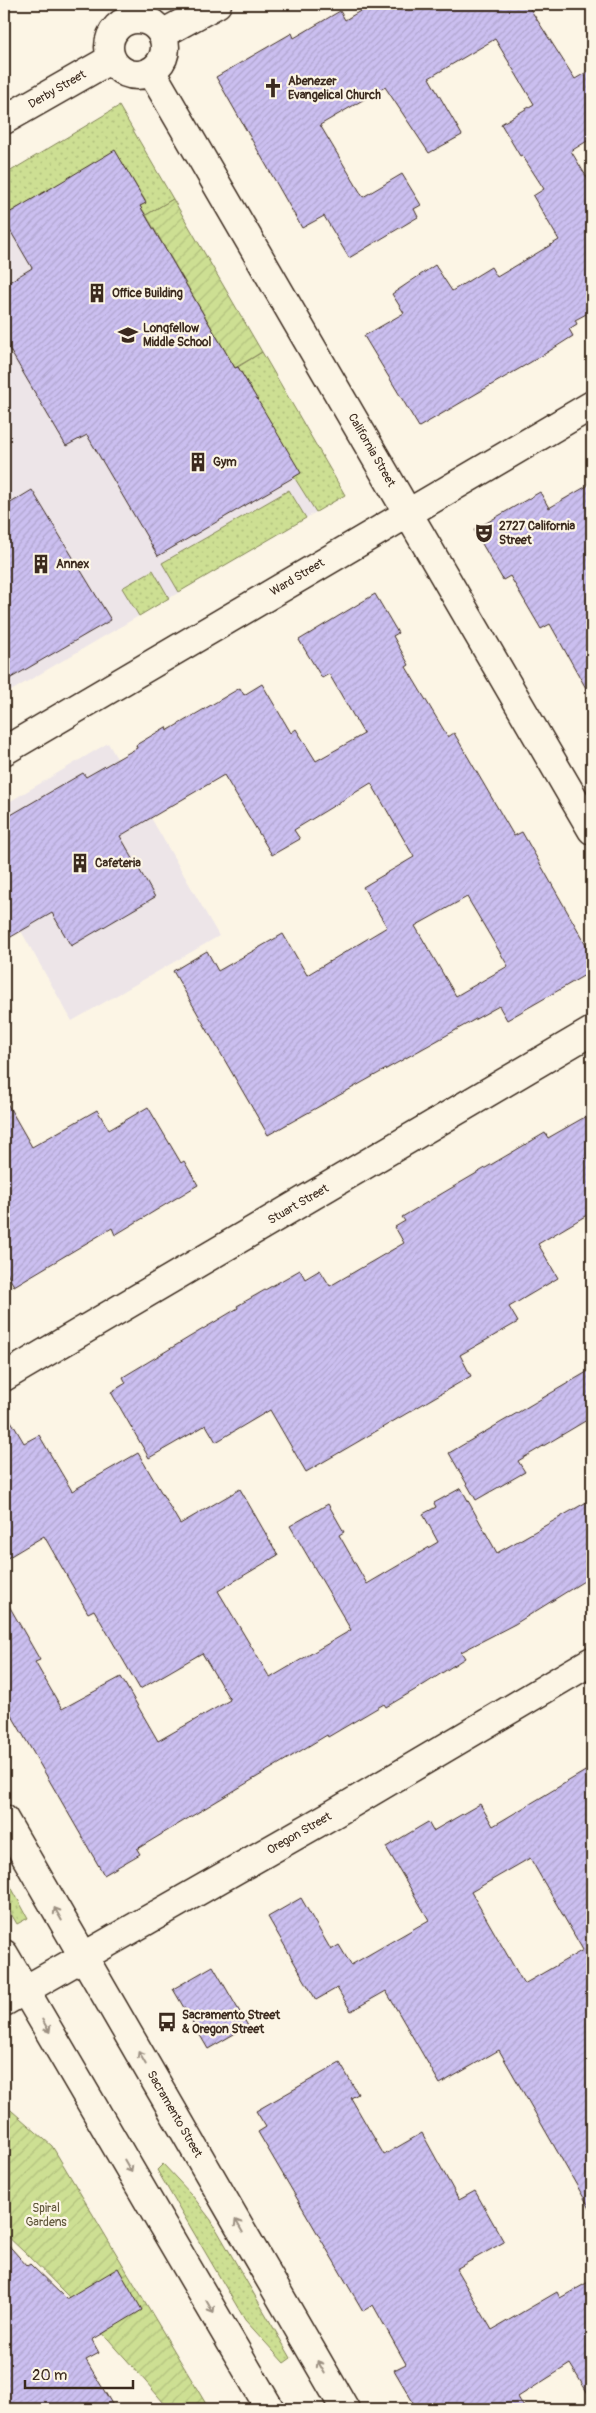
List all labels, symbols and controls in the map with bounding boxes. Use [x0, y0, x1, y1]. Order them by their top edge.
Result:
street label: Derby Street [26, 67, 89, 112]
place label: Abenezer Evangelical Church [288, 74, 381, 103]
church icon: Abenezer Evangelical Church [262, 77, 284, 99]
building icon: Office Building [86, 282, 108, 304]
place label: Office Building [112, 286, 183, 301]
place label: Longfellow Middle School [143, 321, 212, 350]
school or university icon: Longfellow Middle School [117, 324, 139, 346]
street label: California Street [344, 411, 399, 490]
building icon: Gym [187, 451, 209, 473]
place label: Gym [213, 455, 237, 470]
place label: 2727 California Street [499, 519, 576, 548]
theatre icon: 2727 California Street [473, 522, 495, 544]
building icon: Annex [30, 553, 52, 575]
street label: Ward Street [267, 555, 327, 600]
place label: Annex [56, 557, 89, 572]
building icon: Cafeteria [69, 852, 91, 874]
place label: Cafeteria [95, 856, 141, 871]
street label: Stuart Street [265, 1181, 331, 1228]
street label: Oregon Street [264, 1809, 334, 1858]
one-way arrow [53, 1907, 63, 1921]
place label: Sacramento Street & Oregon Street [182, 2008, 281, 2037]
bus stop icon: Sacramento Street & Oregon Street [156, 2011, 178, 2033]
one-way arrow [41, 2019, 51, 2034]
one-way arrow [137, 2052, 147, 2066]
street label: Sacramento Street [144, 2068, 206, 2161]
one-way arrow [124, 2159, 134, 2173]
park label: Spiral Gardens [25, 2201, 67, 2230]
one-way arrow [234, 2220, 244, 2234]
one-way arrow [206, 2299, 216, 2313]
scale bar [25, 2358, 132, 2390]
one-way arrow [315, 2360, 325, 2375]
text: 20 m [32, 2366, 67, 2385]

